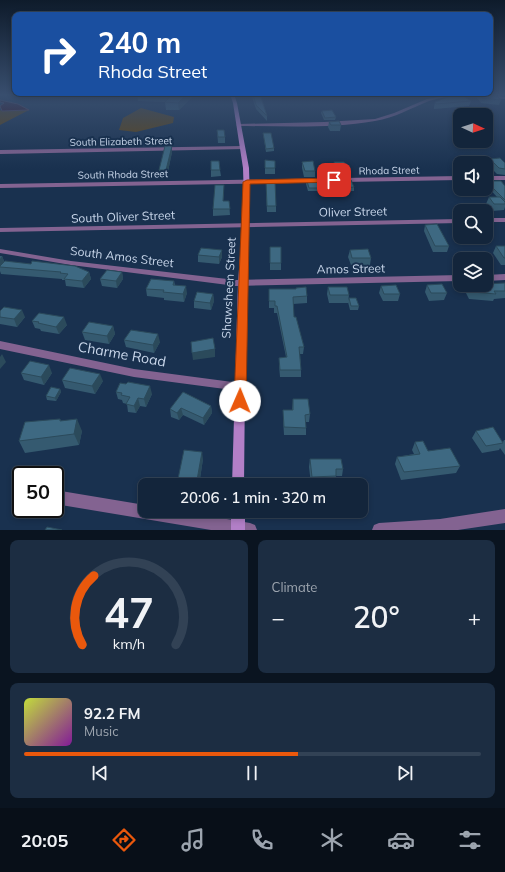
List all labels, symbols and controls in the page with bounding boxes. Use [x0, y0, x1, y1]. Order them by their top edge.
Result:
text: 240 m [98, 25, 181, 60]
icon: right [32, 28, 84, 80]
text: Rhoda Street [98, 60, 207, 83]
north arrow [453, 108, 493, 148]
map controls [453, 108, 493, 292]
street label: South Elizabeth Street [70, 134, 173, 149]
button: sound [453, 156, 493, 196]
pin [317, 163, 351, 197]
street label: Rhoda Street [359, 163, 420, 178]
street label: South Rhoda Street [78, 167, 169, 182]
icon: arrive [323, 169, 345, 191]
street label: Oliver Street [319, 203, 387, 220]
button: search [453, 204, 493, 244]
street label: South Oliver Street [71, 207, 175, 226]
street label: Shawsheen Street [218, 237, 239, 339]
street label: South Amos Street [69, 243, 175, 270]
button: layers [453, 252, 493, 292]
street label: Amos Street [317, 260, 385, 277]
street label: Charme Road [77, 337, 167, 371]
position arrow [219, 380, 261, 422]
speed limit sign: 50 [12, 466, 64, 518]
text: 20:06 · 1 min · 320 m [180, 488, 326, 507]
text: Climate [272, 579, 317, 595]
text: 47 [104, 585, 154, 637]
text: 20° [353, 598, 400, 636]
text: − [272, 604, 285, 632]
text: + [468, 604, 481, 632]
text: km/h [113, 634, 145, 652]
text: 92.2 FM [84, 704, 140, 723]
text: Music [84, 723, 119, 739]
icon: previous [89, 762, 111, 784]
icon: pause [241, 762, 263, 784]
icon: next [394, 762, 416, 784]
icon: directions [110, 826, 138, 854]
icon: music [179, 826, 207, 854]
icon: phone [248, 826, 276, 854]
icon: climate [318, 826, 346, 854]
icon: car [387, 826, 415, 854]
icon: filters [456, 826, 484, 854]
text: 20:05 [21, 829, 68, 852]

